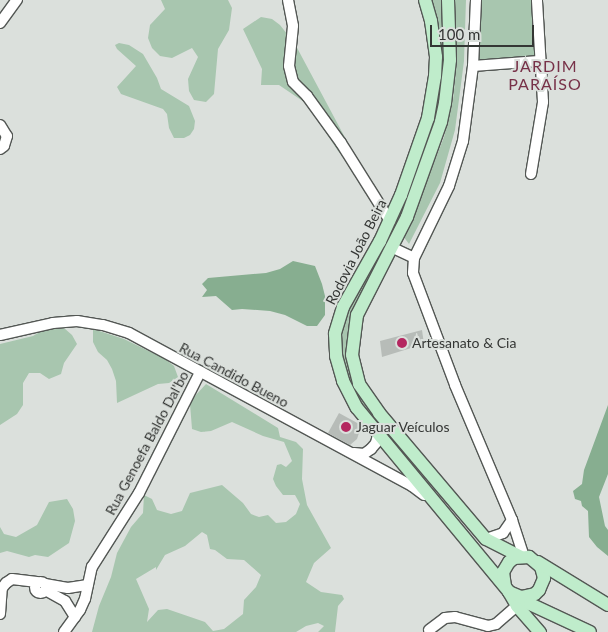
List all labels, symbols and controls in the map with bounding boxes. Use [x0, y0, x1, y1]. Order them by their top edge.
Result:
scale bar [433, 15, 537, 47]
text: 100 m [438, 25, 480, 43]
district label: JARDIM PARAÍSO [507, 56, 583, 94]
street label: Rodovia João Beira [322, 196, 390, 308]
place label: Artesanato & Cia [412, 335, 516, 351]
marker: Artesanato & Cia [396, 337, 408, 349]
street label: Rua Candido Bueno [176, 339, 292, 411]
street label: Rua Genoefa Baldo Dal'bo [102, 368, 192, 518]
place label: Jaguar Veículos [356, 419, 450, 435]
marker: Jaguar Veículos [340, 421, 352, 433]

